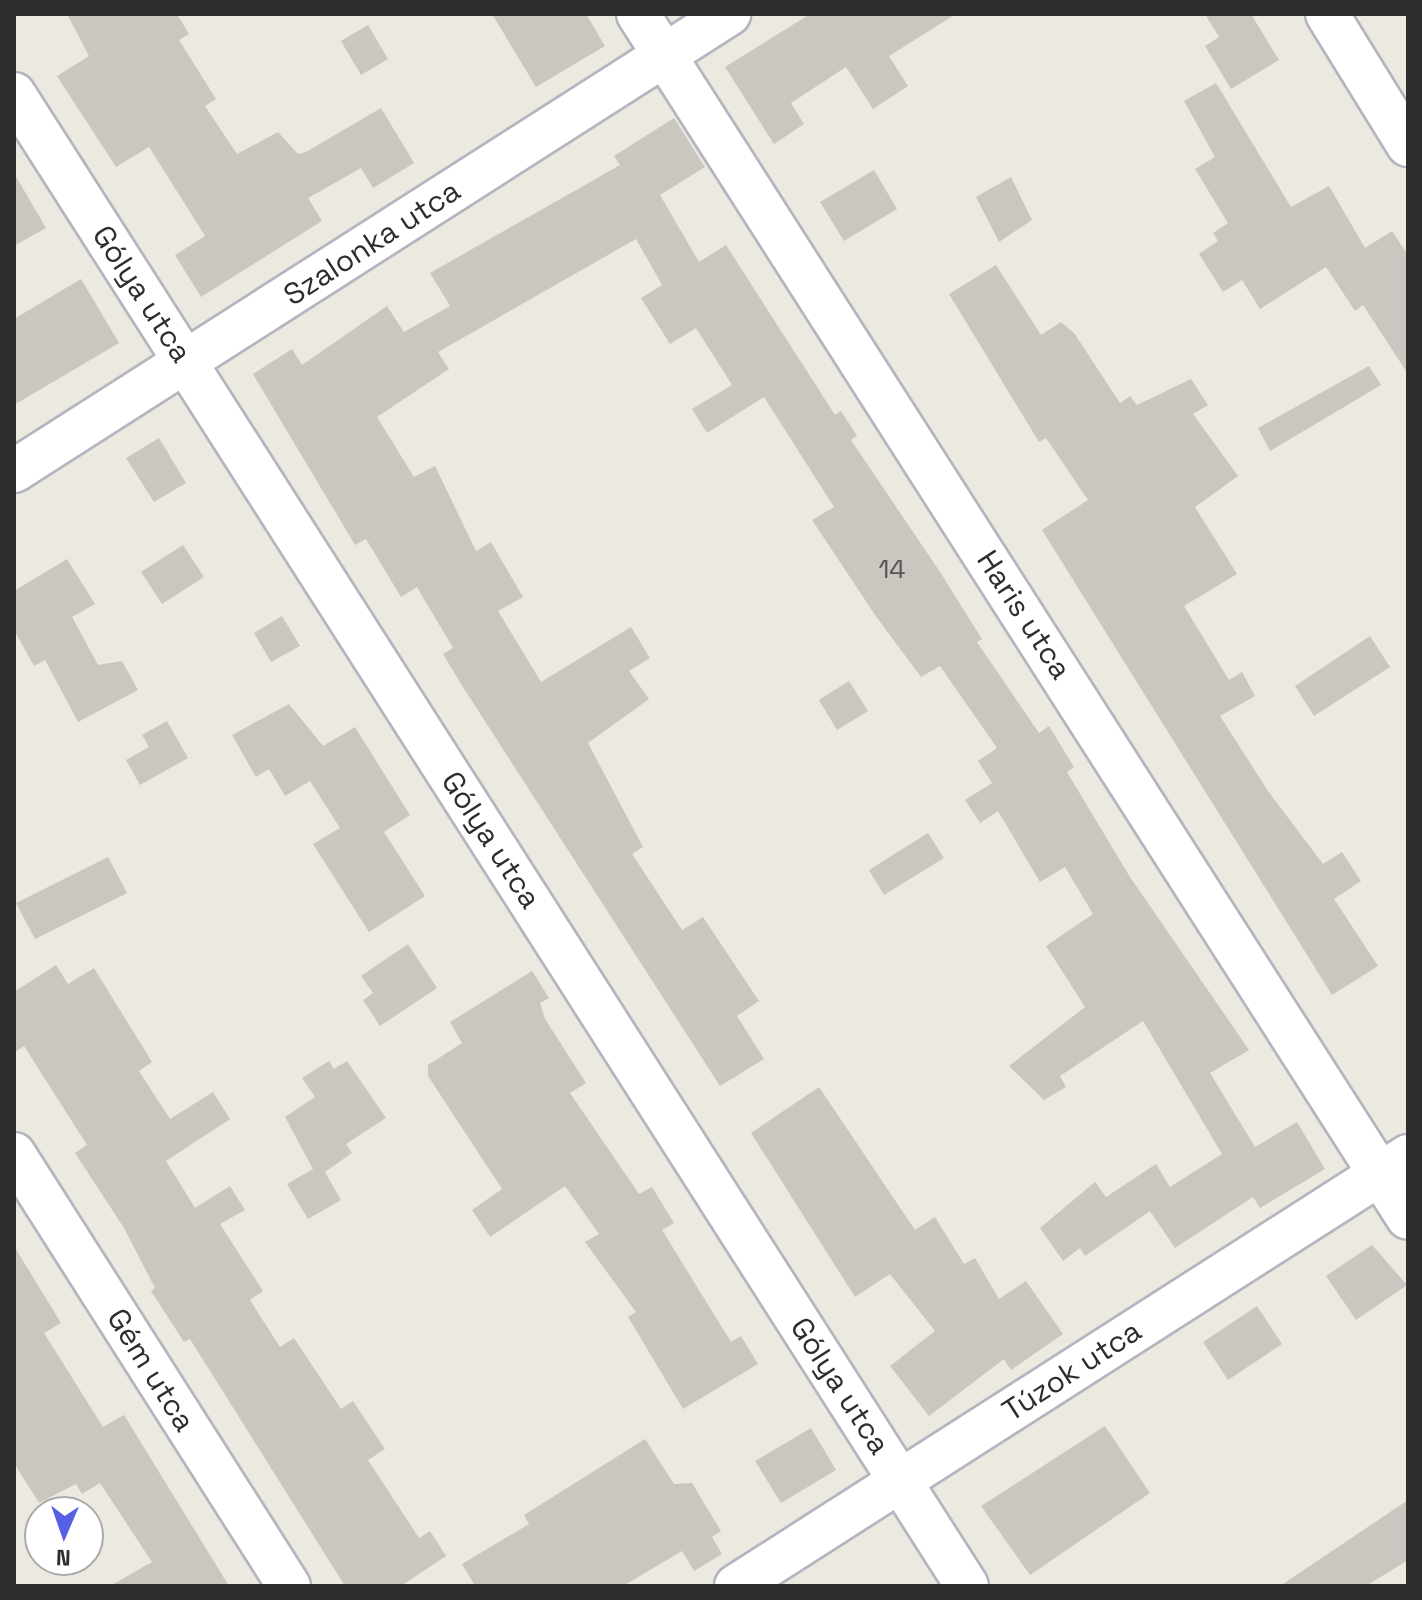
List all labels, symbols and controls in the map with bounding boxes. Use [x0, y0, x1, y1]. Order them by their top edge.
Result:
street label: Szalonka utca [277, 173, 467, 313]
street label: Gólya utca [84, 219, 200, 369]
street label: Haris utca [969, 544, 1079, 686]
house number: 14 [878, 554, 906, 586]
street label: Gólya utca [433, 765, 549, 915]
street label: Gém utca [99, 1302, 203, 1438]
street label: Gólya utca [782, 1311, 898, 1461]
street label: Túzok utca [996, 1313, 1148, 1429]
north arrow [24, 1496, 104, 1576]
text: N [55, 1544, 71, 1572]

